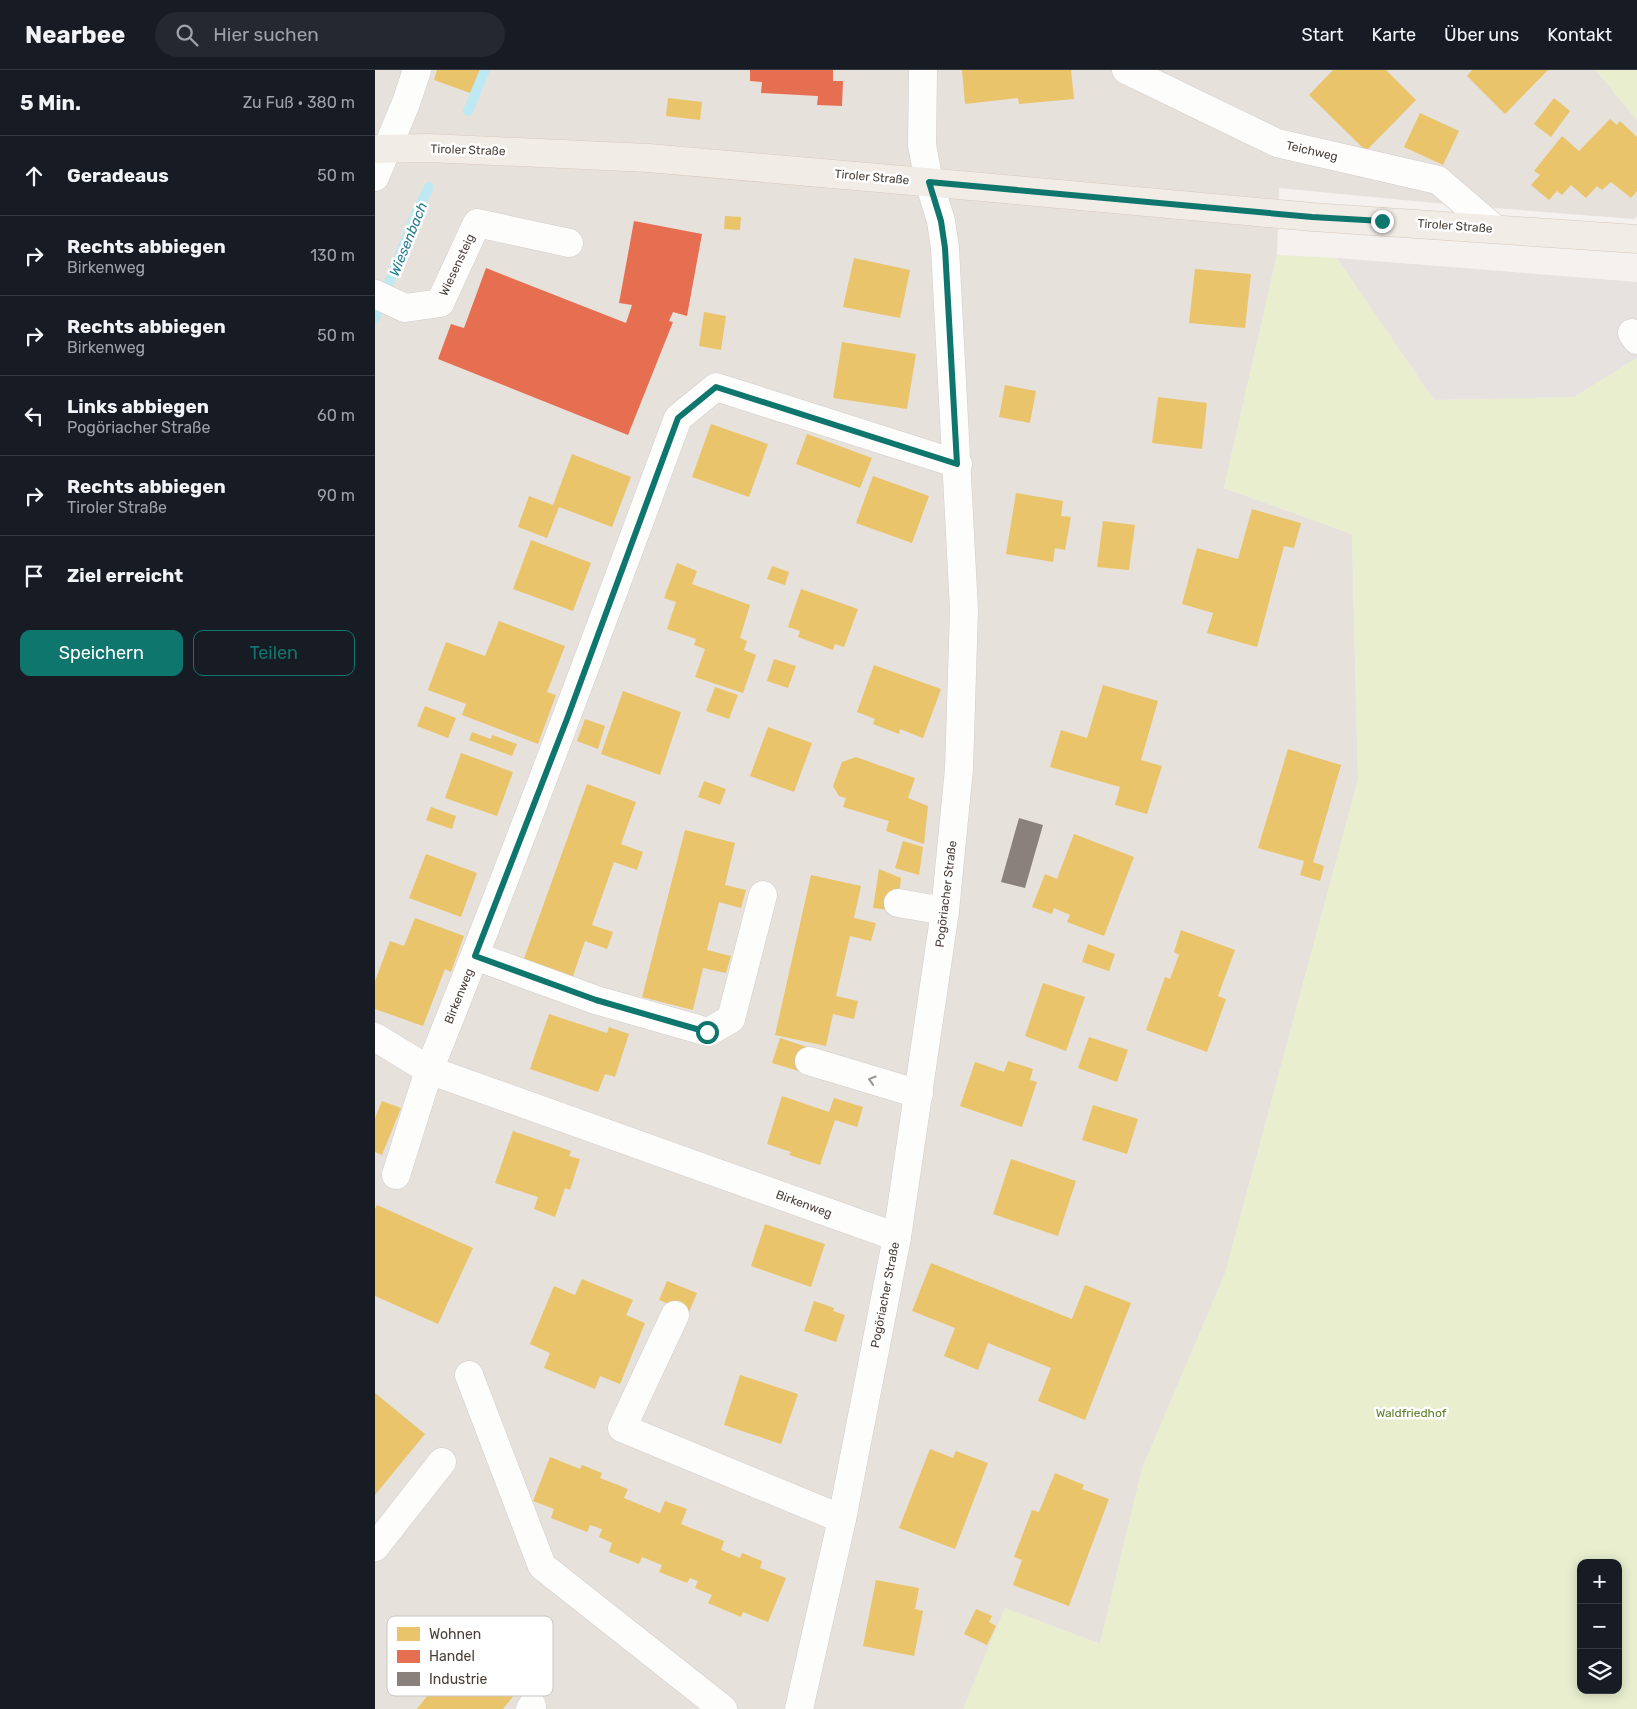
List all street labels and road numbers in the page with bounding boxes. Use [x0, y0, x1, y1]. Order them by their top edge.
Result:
street label: Teichweg [1285, 138, 1339, 164]
street label: Tiroler Straße [430, 142, 506, 158]
street label: Tiroler Straße [834, 167, 910, 187]
street label: Tiroler Straße [1417, 216, 1493, 236]
street label: Wiesensteig [437, 232, 477, 298]
street label: Pogöriacher Straße [932, 839, 960, 948]
street label: Birkenweg [442, 966, 476, 1026]
street label: Birkenweg [774, 1187, 834, 1221]
street label: Pogöriacher Straße [868, 1241, 902, 1349]

